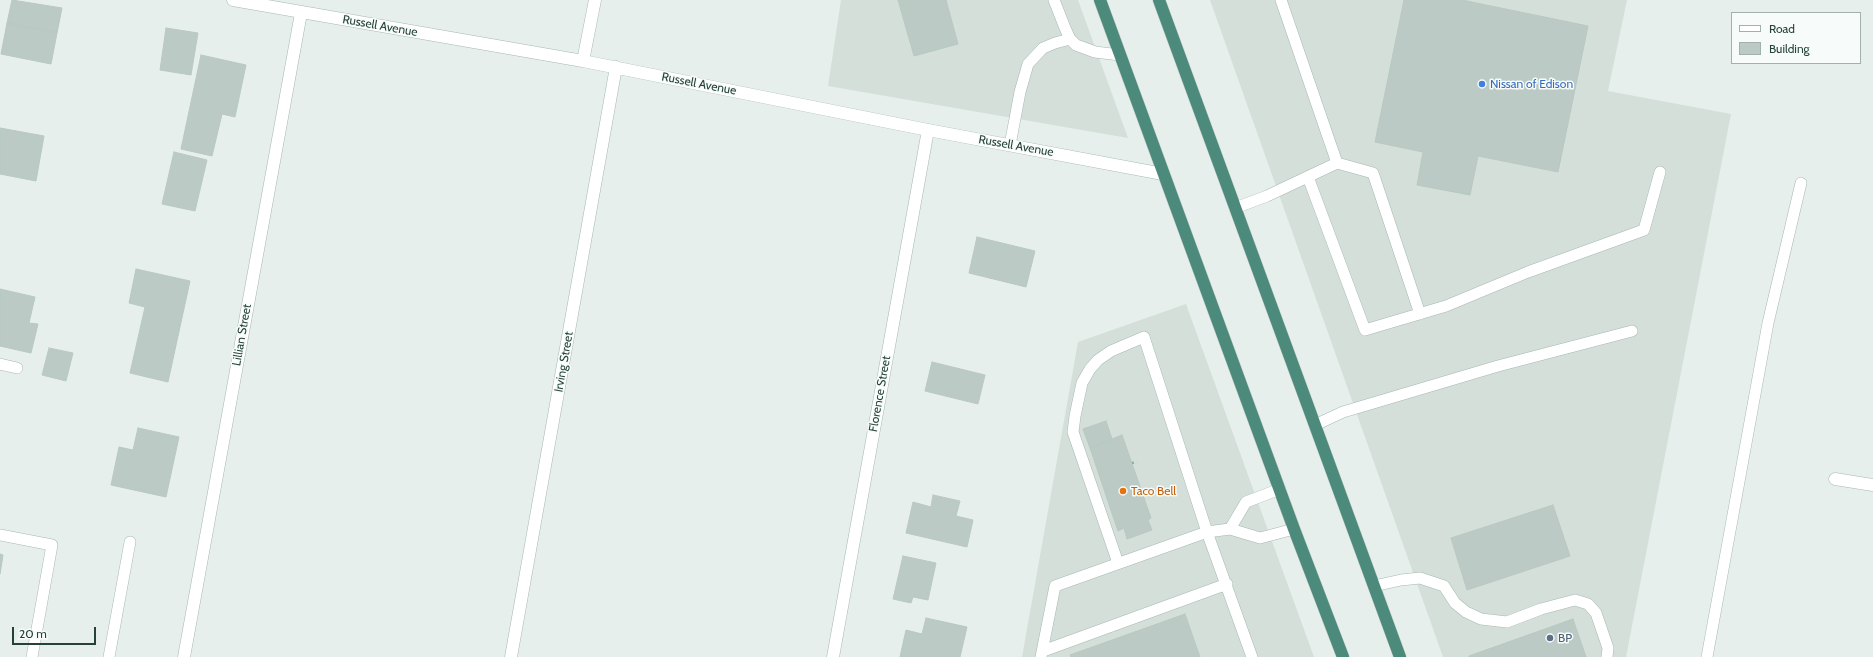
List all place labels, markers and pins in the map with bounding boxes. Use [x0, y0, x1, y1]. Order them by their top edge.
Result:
place label: Nissan of Edison [1490, 77, 1573, 91]
marker: Nissan of Edison [1477, 79, 1487, 89]
place label: Taco Bell [1131, 484, 1176, 498]
marker: Taco Bell [1118, 486, 1128, 496]
place label: BP [1558, 631, 1572, 645]
marker: BP [1545, 633, 1555, 643]

